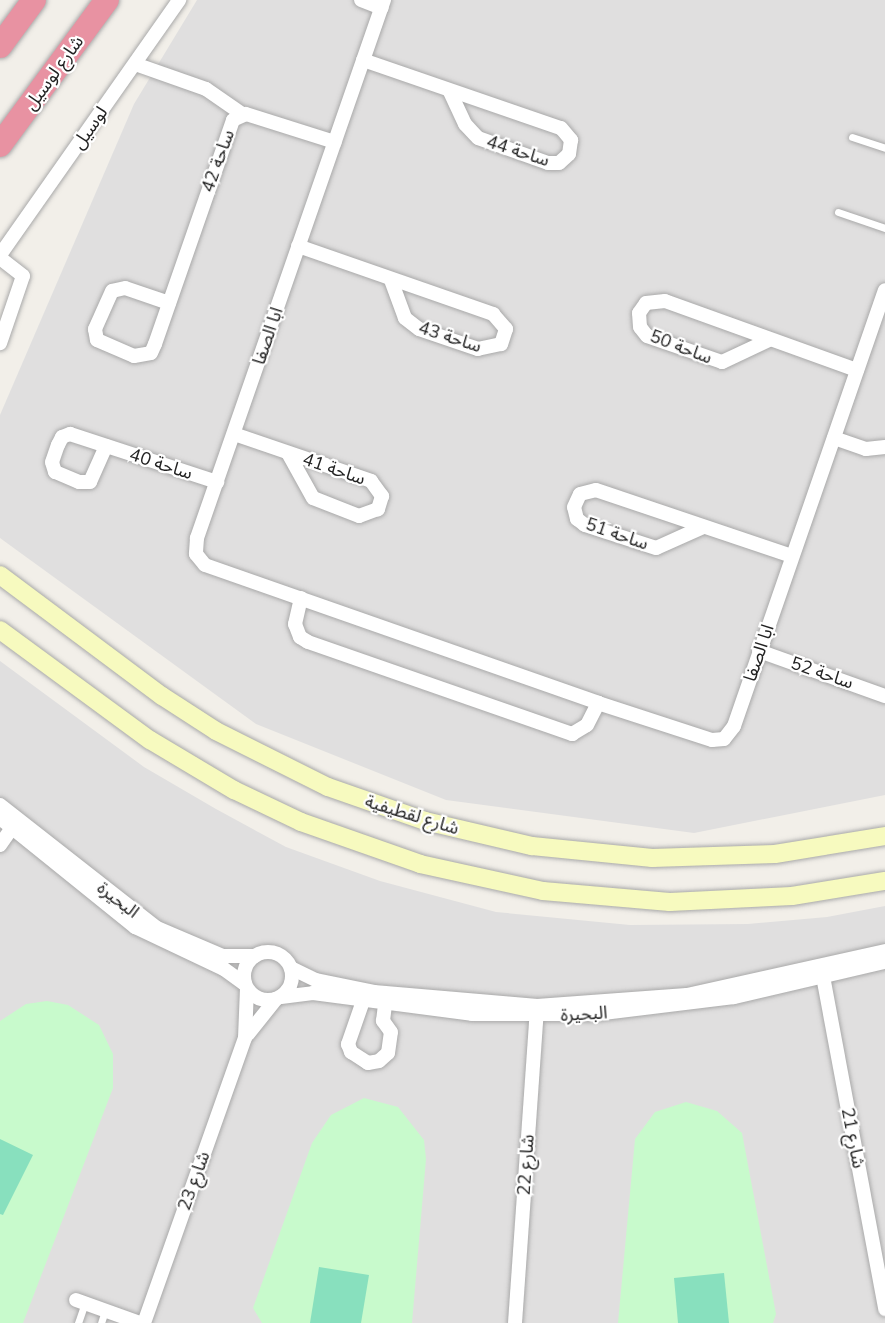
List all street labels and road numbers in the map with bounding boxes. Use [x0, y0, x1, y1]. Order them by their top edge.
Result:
street label: شارع لوسيل [20, 32, 88, 114]
street label: لوسيل [68, 102, 112, 154]
street label: ساحة 42 [197, 127, 239, 195]
street label: ساحة 44 [484, 131, 552, 171]
street label: ابا الصفا [248, 305, 288, 367]
street label: ساحة 43 [416, 317, 484, 357]
street label: ساحة 50 [647, 325, 715, 369]
street label: ساحة 40 [127, 444, 195, 484]
street label: ساحة 41 [300, 448, 368, 490]
street label: ساحة 51 [583, 513, 651, 555]
street label: ابا الصفا [739, 622, 779, 684]
street label: ساحة 52 [788, 652, 856, 694]
street label: شارع لقطيفية [362, 790, 462, 840]
street label: البحيرة [93, 877, 143, 923]
street label: البحيرة [560, 1002, 608, 1026]
street label: شارع 21 [837, 1106, 869, 1170]
street label: شارع 22 [513, 1134, 539, 1196]
street label: شارع 23 [173, 1149, 215, 1213]

